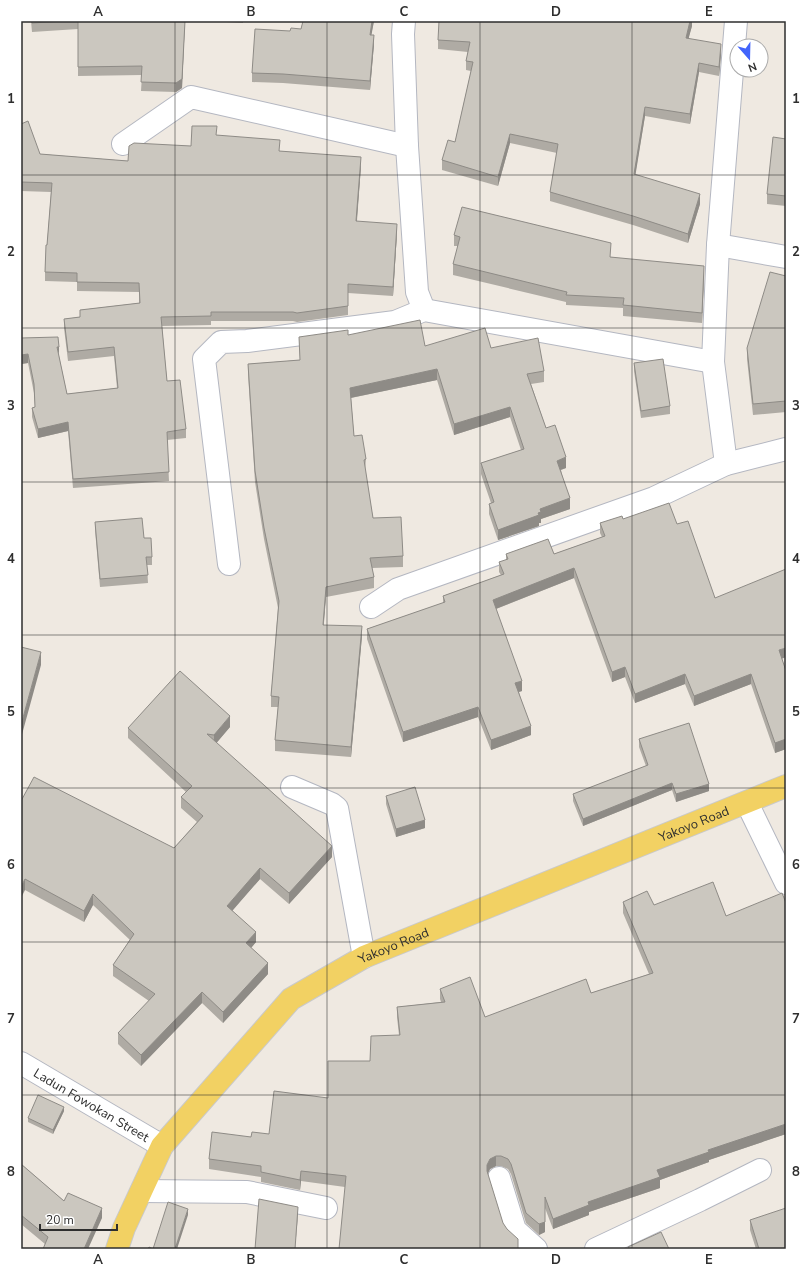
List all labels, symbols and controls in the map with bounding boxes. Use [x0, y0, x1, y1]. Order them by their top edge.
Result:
text: A [93, 3, 103, 21]
text: B [247, 3, 256, 21]
text: C [400, 3, 409, 21]
text: D [551, 3, 561, 21]
text: E [705, 3, 713, 21]
north arrow [729, 38, 769, 78]
text: N [746, 58, 759, 75]
text: 1 [7, 90, 15, 108]
text: 1 [792, 90, 800, 108]
text: 2 [7, 243, 15, 261]
text: 2 [792, 243, 800, 261]
text: 3 [7, 397, 15, 415]
text: 3 [792, 397, 800, 415]
text: 4 [7, 550, 15, 568]
text: 4 [792, 550, 800, 568]
text: 5 [7, 703, 15, 721]
text: 5 [792, 703, 800, 721]
street label: Yakoyo Road [655, 802, 732, 847]
text: 6 [7, 856, 15, 874]
text: 6 [792, 856, 800, 874]
street label: Yakoyo Road [354, 924, 432, 969]
text: 7 [7, 1010, 15, 1028]
text: 7 [792, 1010, 800, 1028]
street label: Ladun Fowokan Street [30, 1064, 153, 1147]
text: 8 [7, 1163, 15, 1181]
text: 8 [792, 1163, 800, 1181]
scale bar [40, 1206, 117, 1232]
text: 20 m [46, 1212, 74, 1228]
text: A [93, 1251, 103, 1269]
text: B [247, 1251, 256, 1269]
text: C [400, 1251, 409, 1269]
text: D [551, 1251, 561, 1269]
text: E [705, 1251, 713, 1269]

